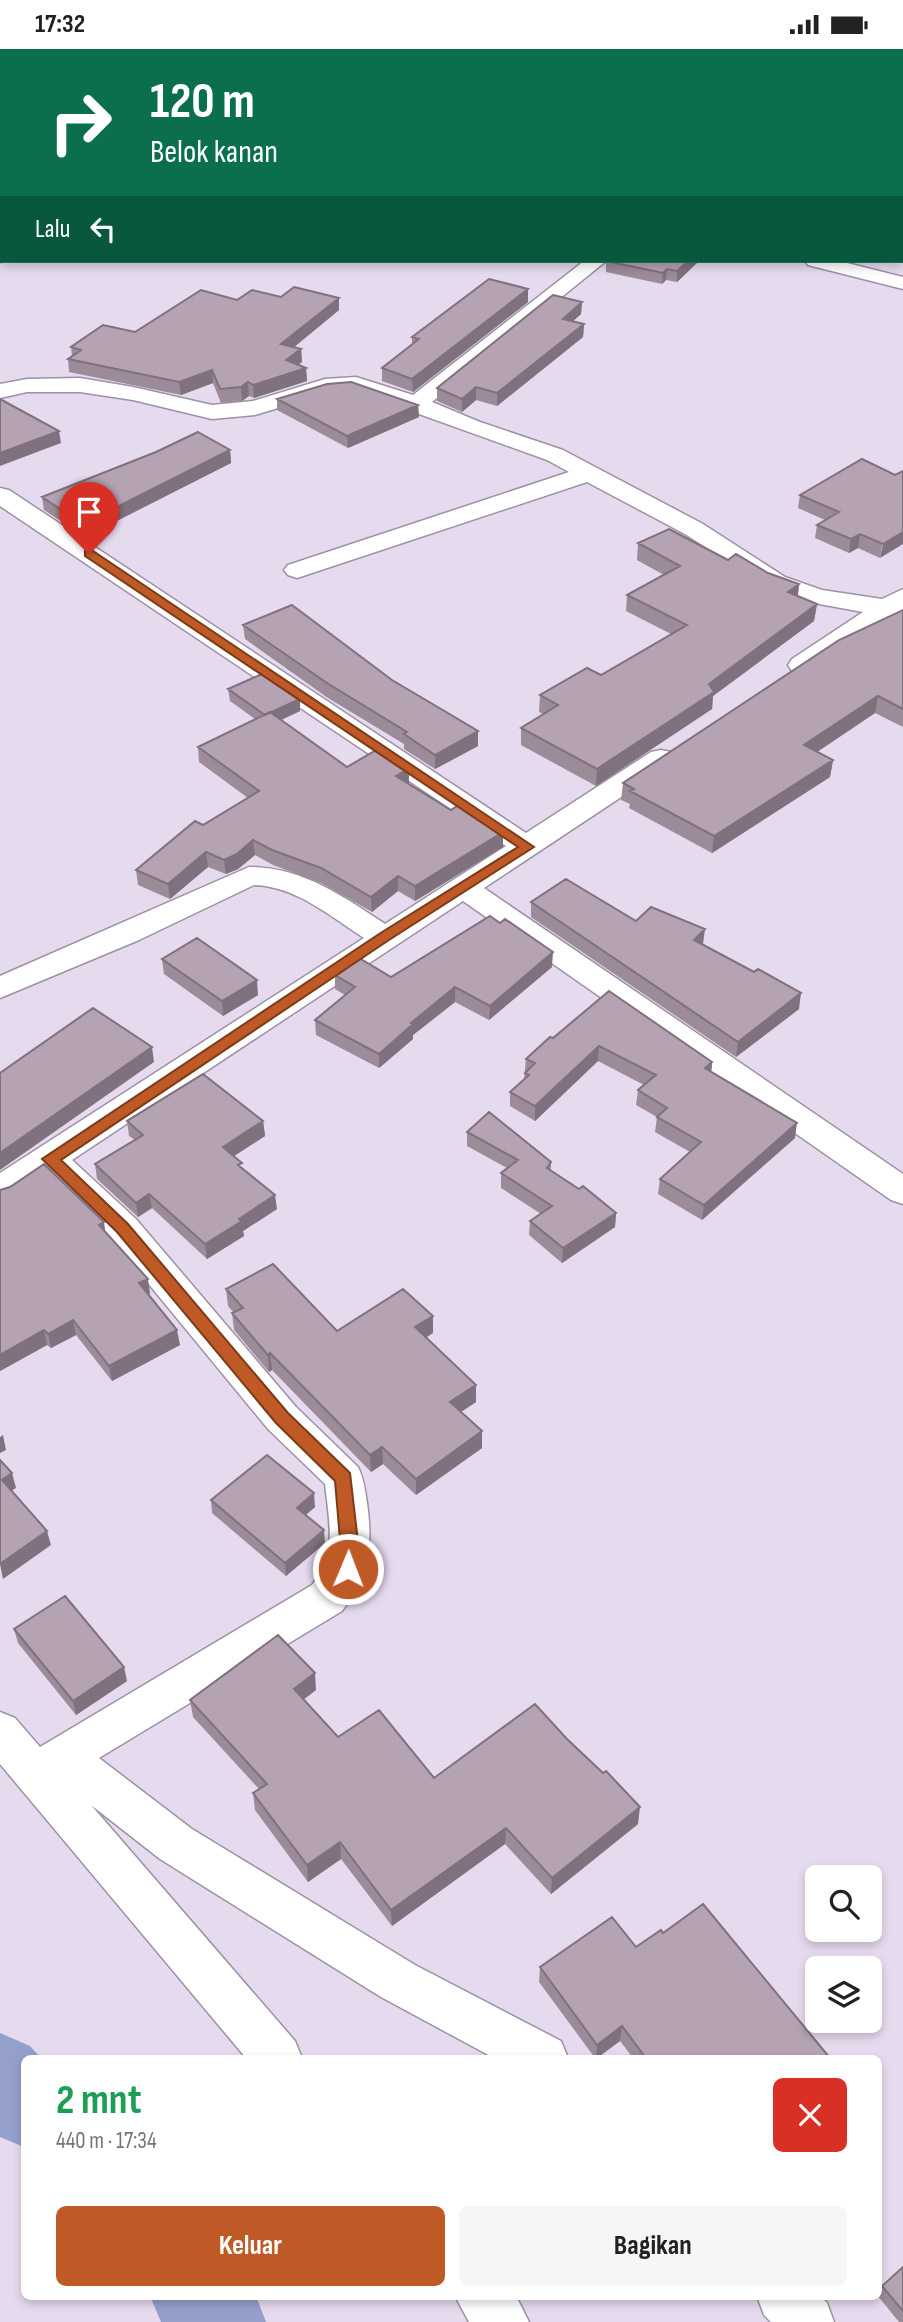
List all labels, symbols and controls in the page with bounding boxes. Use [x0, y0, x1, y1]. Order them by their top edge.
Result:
text: 17:32 [35, 9, 85, 40]
text: 120 m [150, 73, 255, 132]
icon: right [35, 77, 126, 168]
text: Belok kanan [150, 133, 278, 172]
icon: left [84, 210, 122, 248]
text: Lalu [35, 214, 70, 245]
pin [59, 482, 119, 554]
icon: arrive [70, 493, 108, 531]
position arrow [311, 1532, 385, 1606]
map controls [805, 1865, 882, 2033]
button: search [805, 1865, 882, 1942]
button: layers [805, 1956, 882, 2033]
text: 2 mnt [56, 2075, 142, 2126]
button: close [773, 2078, 847, 2152]
text: 440 m · 17:34 [56, 2127, 157, 2155]
button: Keluar [56, 2206, 445, 2286]
button: Bagikan [459, 2206, 847, 2286]

